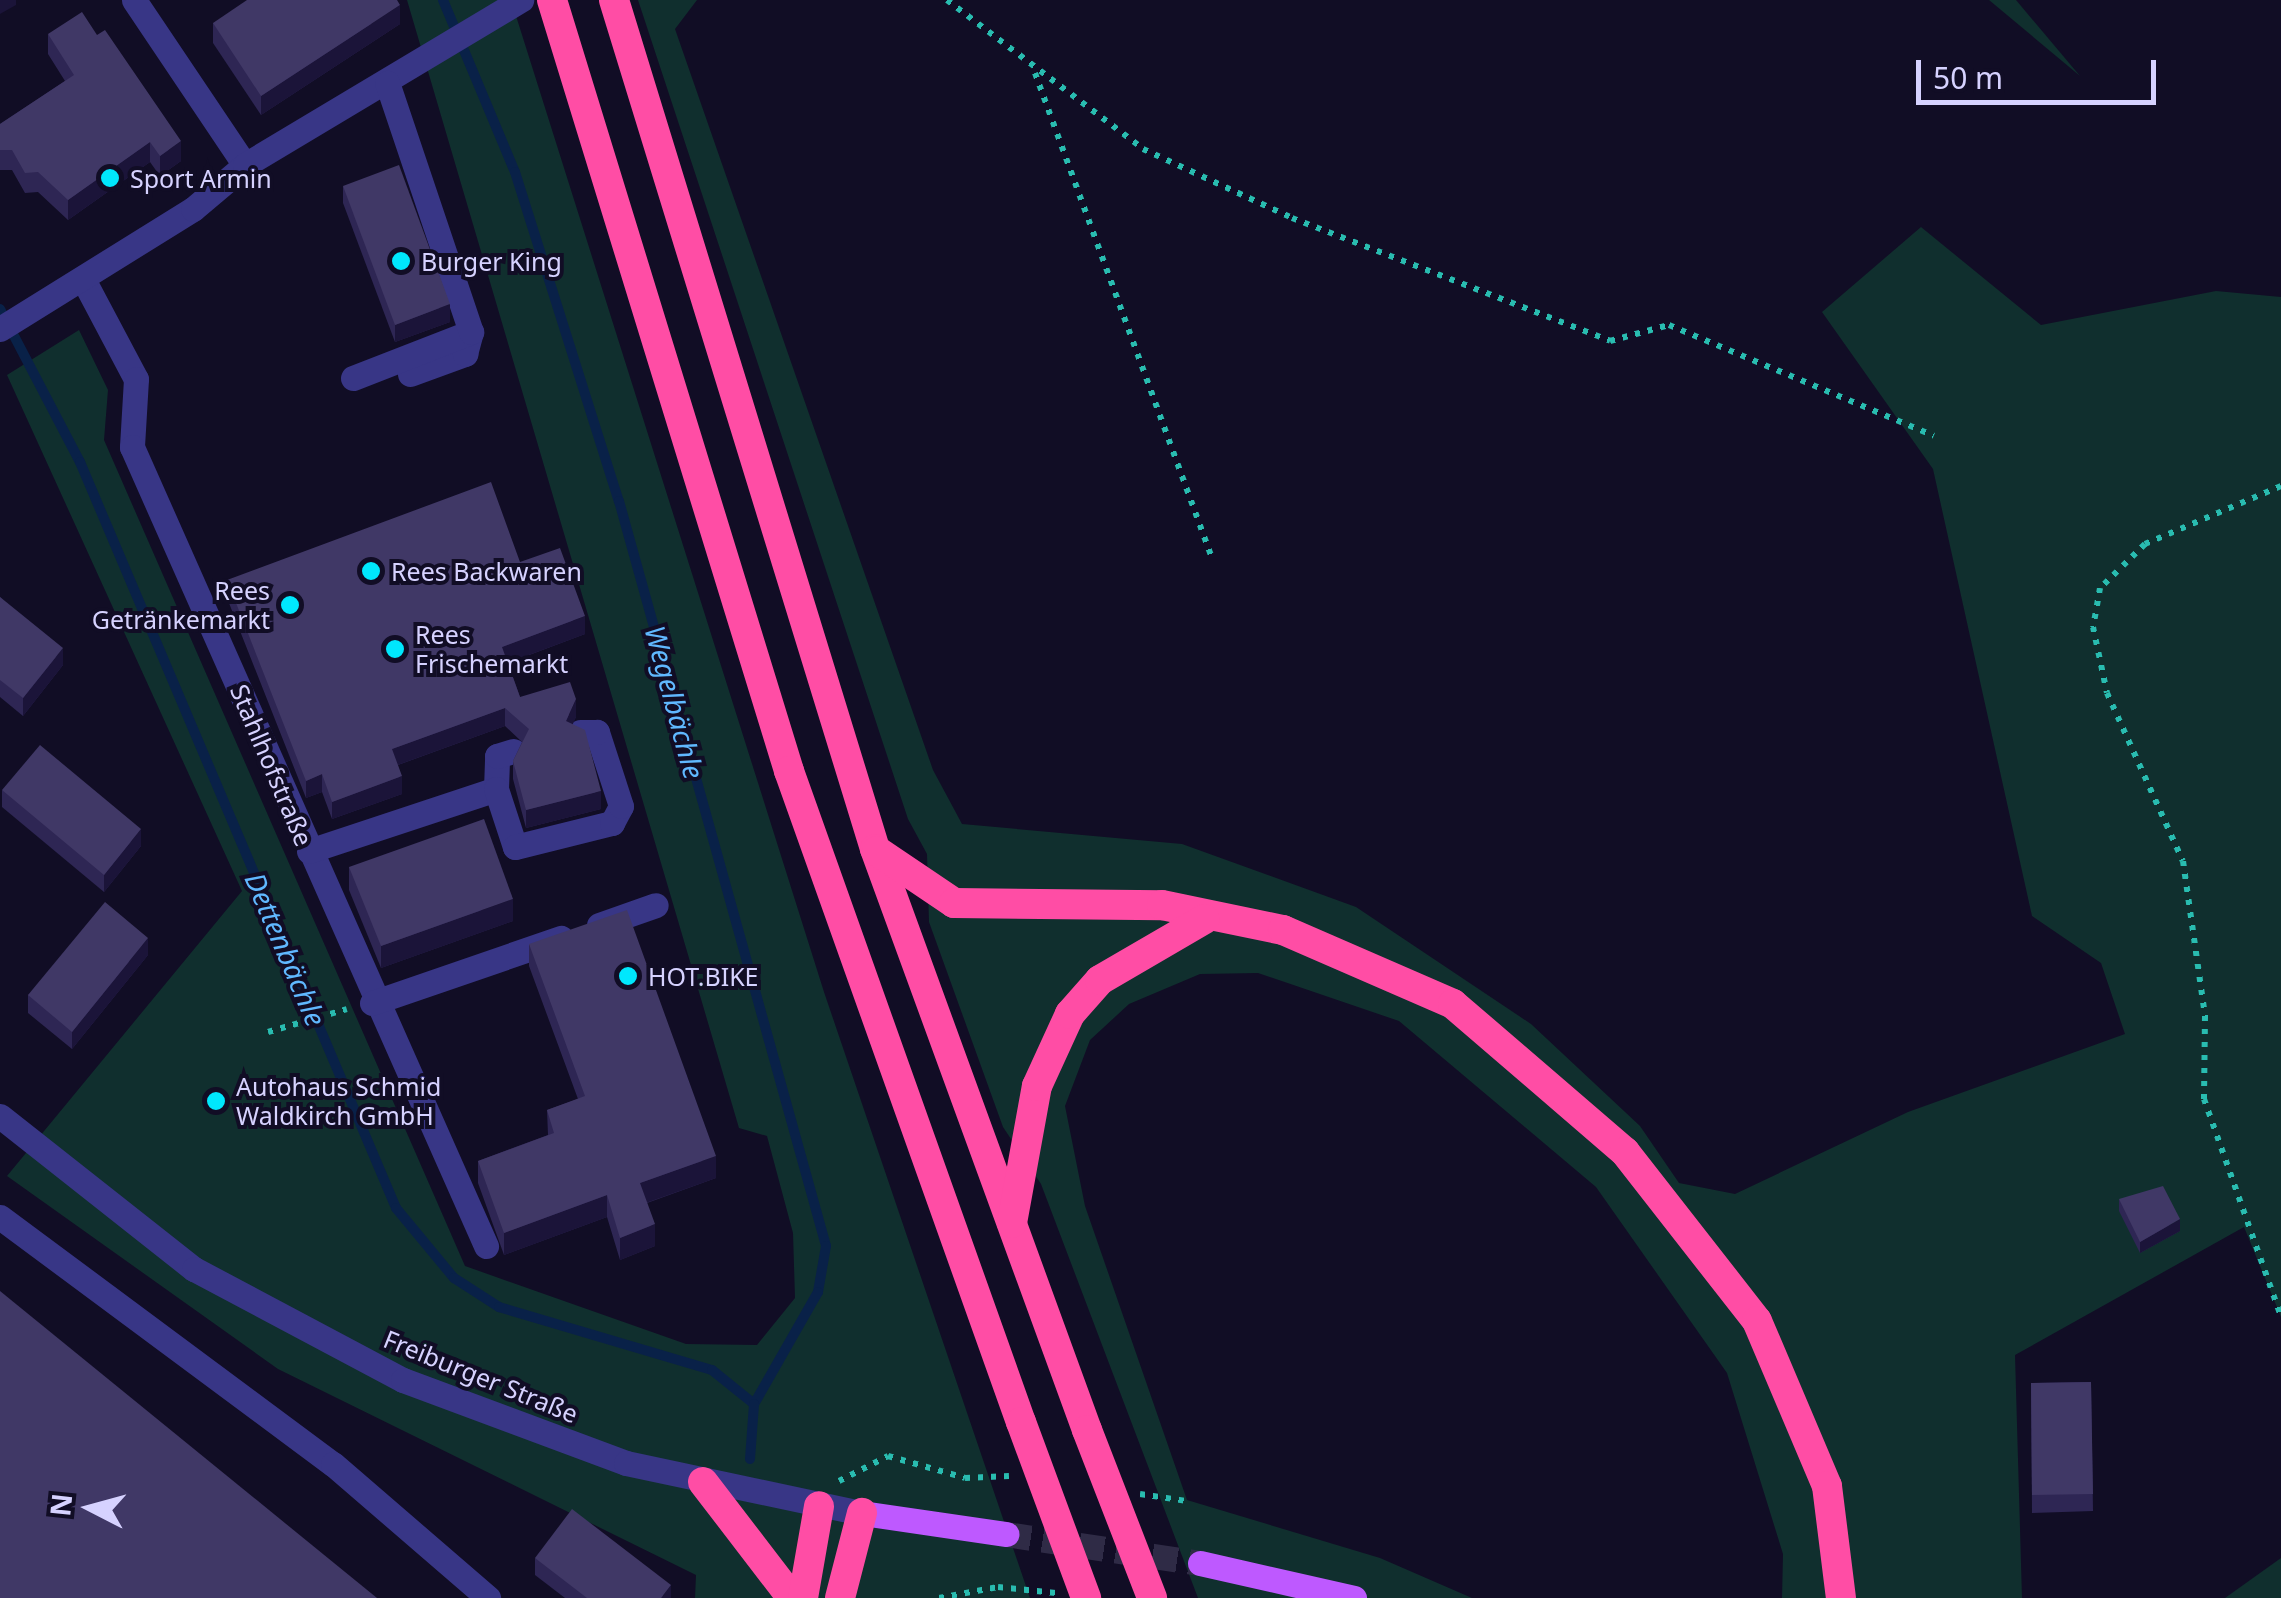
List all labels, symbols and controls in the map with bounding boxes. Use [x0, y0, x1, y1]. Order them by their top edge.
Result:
scale bar [1921, 40, 2161, 102]
text: 50 m [1933, 57, 2003, 98]
place label: Sport Armin [130, 163, 272, 193]
marker: Sport Armin [99, 167, 121, 189]
place label: Burger King [421, 246, 562, 276]
marker: Burger King [390, 250, 412, 272]
place label: Rees Backwaren [391, 556, 582, 586]
marker: Rees Backwaren [360, 560, 382, 582]
place label: Rees Getränkemarkt [92, 576, 270, 635]
marker: Rees Getränkemarkt [279, 594, 301, 616]
place label: Rees Frischemarkt [415, 620, 568, 679]
water label: Wegelbächle [638, 622, 712, 782]
marker: Rees Frischemarkt [384, 638, 406, 660]
street label: Stahlhofstraße [224, 680, 320, 850]
water label: Dettenbächle [239, 867, 333, 1031]
place label: HOT.BIKE [648, 961, 758, 991]
marker: HOT.BIKE [617, 965, 639, 987]
place label: Autohaus Schmid Waldkirch GmbH [236, 1072, 441, 1131]
marker: Autohaus Schmid Waldkirch GmbH [205, 1090, 227, 1112]
street label: Freiburger Straße [379, 1323, 583, 1429]
north arrow [40, 1458, 140, 1558]
text: N [40, 1492, 80, 1518]

